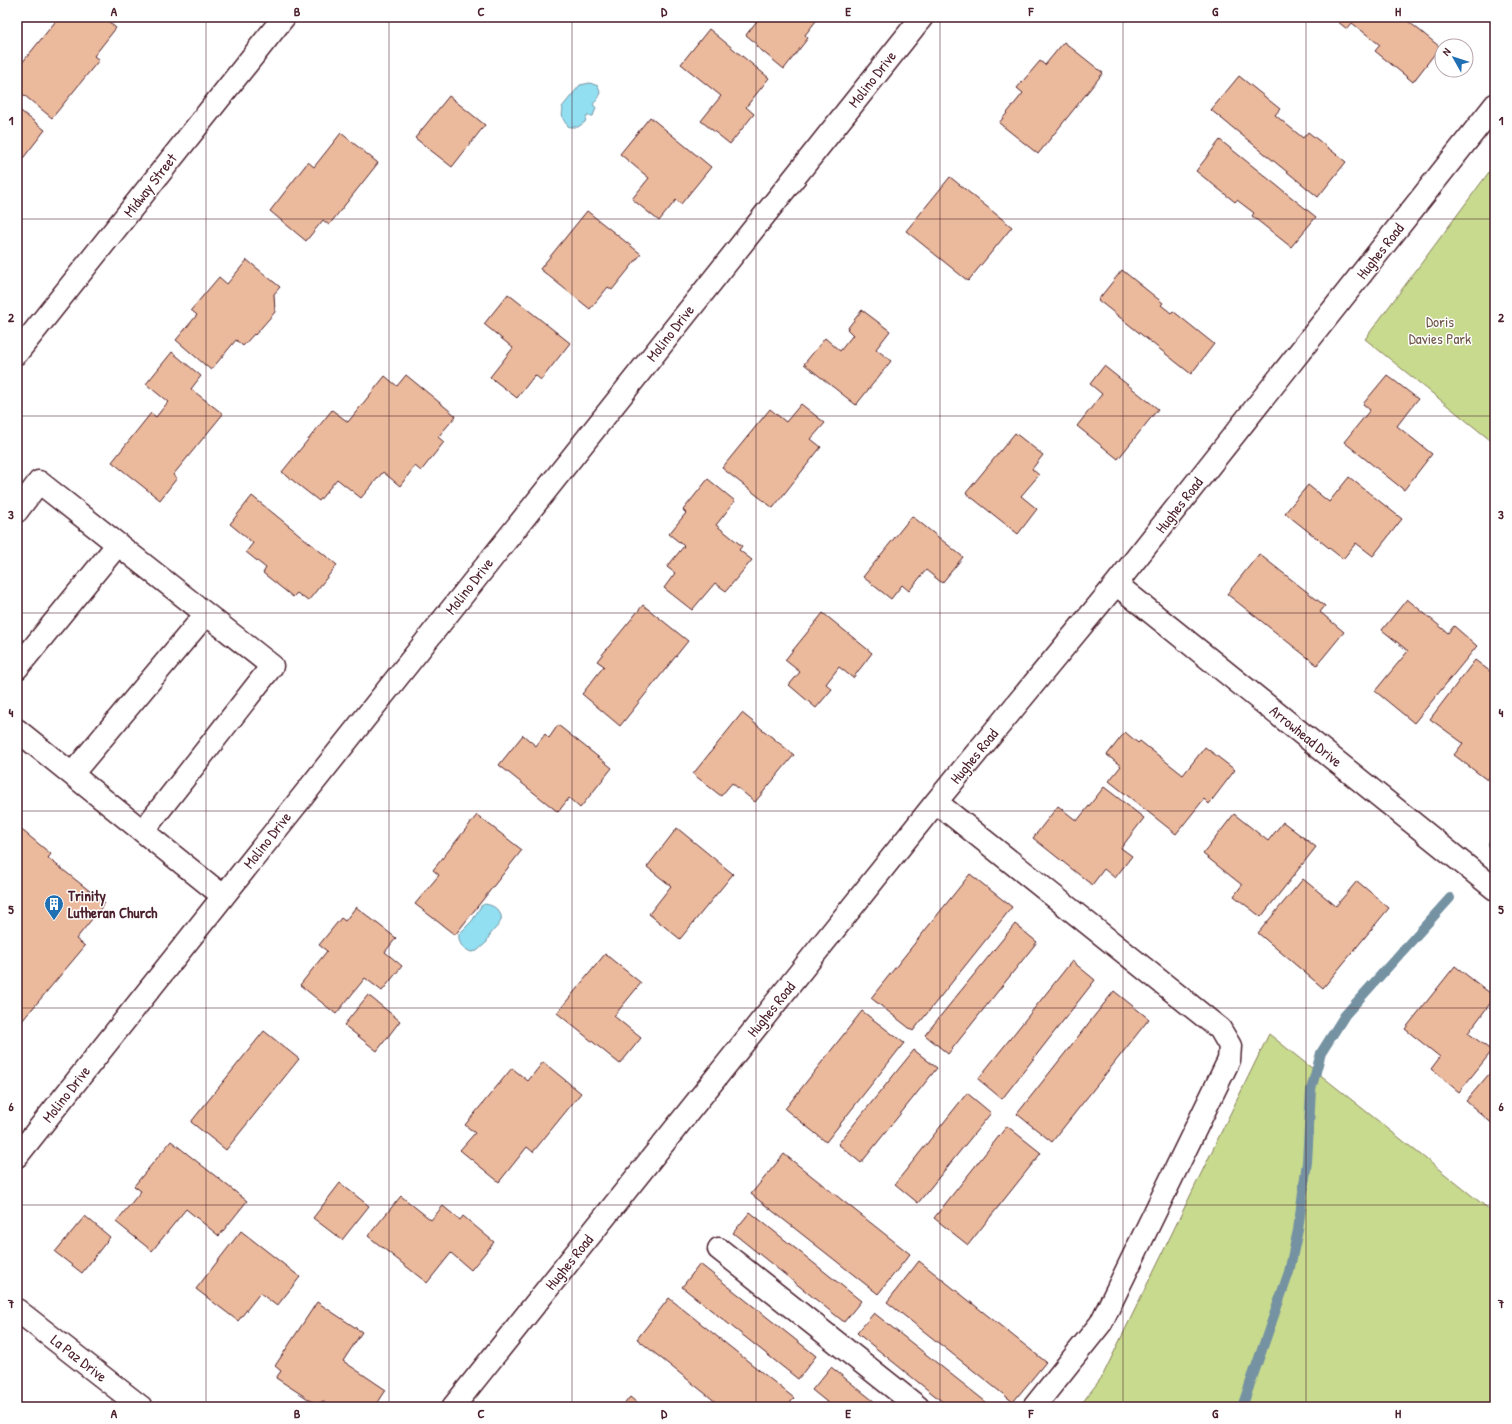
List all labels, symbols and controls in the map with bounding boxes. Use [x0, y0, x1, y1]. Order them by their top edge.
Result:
text: A [111, 2, 118, 20]
text: B [294, 2, 301, 20]
text: C [477, 2, 485, 20]
text: D [661, 2, 668, 20]
text: E [845, 2, 851, 20]
text: F [1028, 2, 1035, 20]
text: G [1212, 2, 1219, 20]
text: H [1395, 2, 1401, 20]
north arrow [1434, 38, 1474, 78]
text: N [1439, 45, 1454, 58]
street label: Molino Drive [843, 46, 901, 112]
text: 1 [9, 111, 14, 129]
text: 1 [1499, 111, 1504, 129]
street label: Midway Street [118, 148, 182, 221]
street label: Hughes Road [1351, 219, 1409, 283]
street label: Molino Drive [641, 300, 699, 366]
text: 2 [8, 308, 15, 326]
text: 2 [1498, 308, 1505, 326]
park label: Doris Davies Park [1409, 311, 1471, 349]
street label: Hughes Road [1150, 473, 1208, 537]
text: 3 [8, 505, 14, 523]
text: 3 [1498, 505, 1504, 523]
street label: Molino Drive [440, 553, 498, 619]
street label: Arrowhead Drive [1265, 700, 1347, 772]
text: 4 [9, 703, 14, 721]
text: 4 [1499, 703, 1504, 721]
street label: Hughes Road [945, 724, 1003, 788]
street label: Molino Drive [238, 807, 296, 873]
place label: Trinity Lutheran Church [67, 885, 158, 923]
building icon: Trinity Lutheran Church [43, 893, 65, 921]
text: 5 [8, 900, 14, 918]
text: 5 [1498, 900, 1504, 918]
street label: Hughes Road [742, 977, 800, 1041]
street label: Molino Drive [37, 1061, 95, 1127]
text: 6 [8, 1097, 14, 1115]
text: 6 [1498, 1097, 1504, 1115]
street label: Hughes Road [540, 1230, 598, 1294]
text: 7 [7, 1294, 15, 1312]
text: 7 [1497, 1294, 1505, 1312]
street label: La Paz Drive [46, 1329, 112, 1387]
text: A [111, 1404, 118, 1422]
text: B [294, 1404, 301, 1422]
text: C [477, 1404, 485, 1422]
text: D [661, 1404, 668, 1422]
text: E [845, 1404, 851, 1422]
text: F [1028, 1404, 1035, 1422]
text: G [1212, 1404, 1219, 1422]
text: H [1395, 1404, 1401, 1422]

